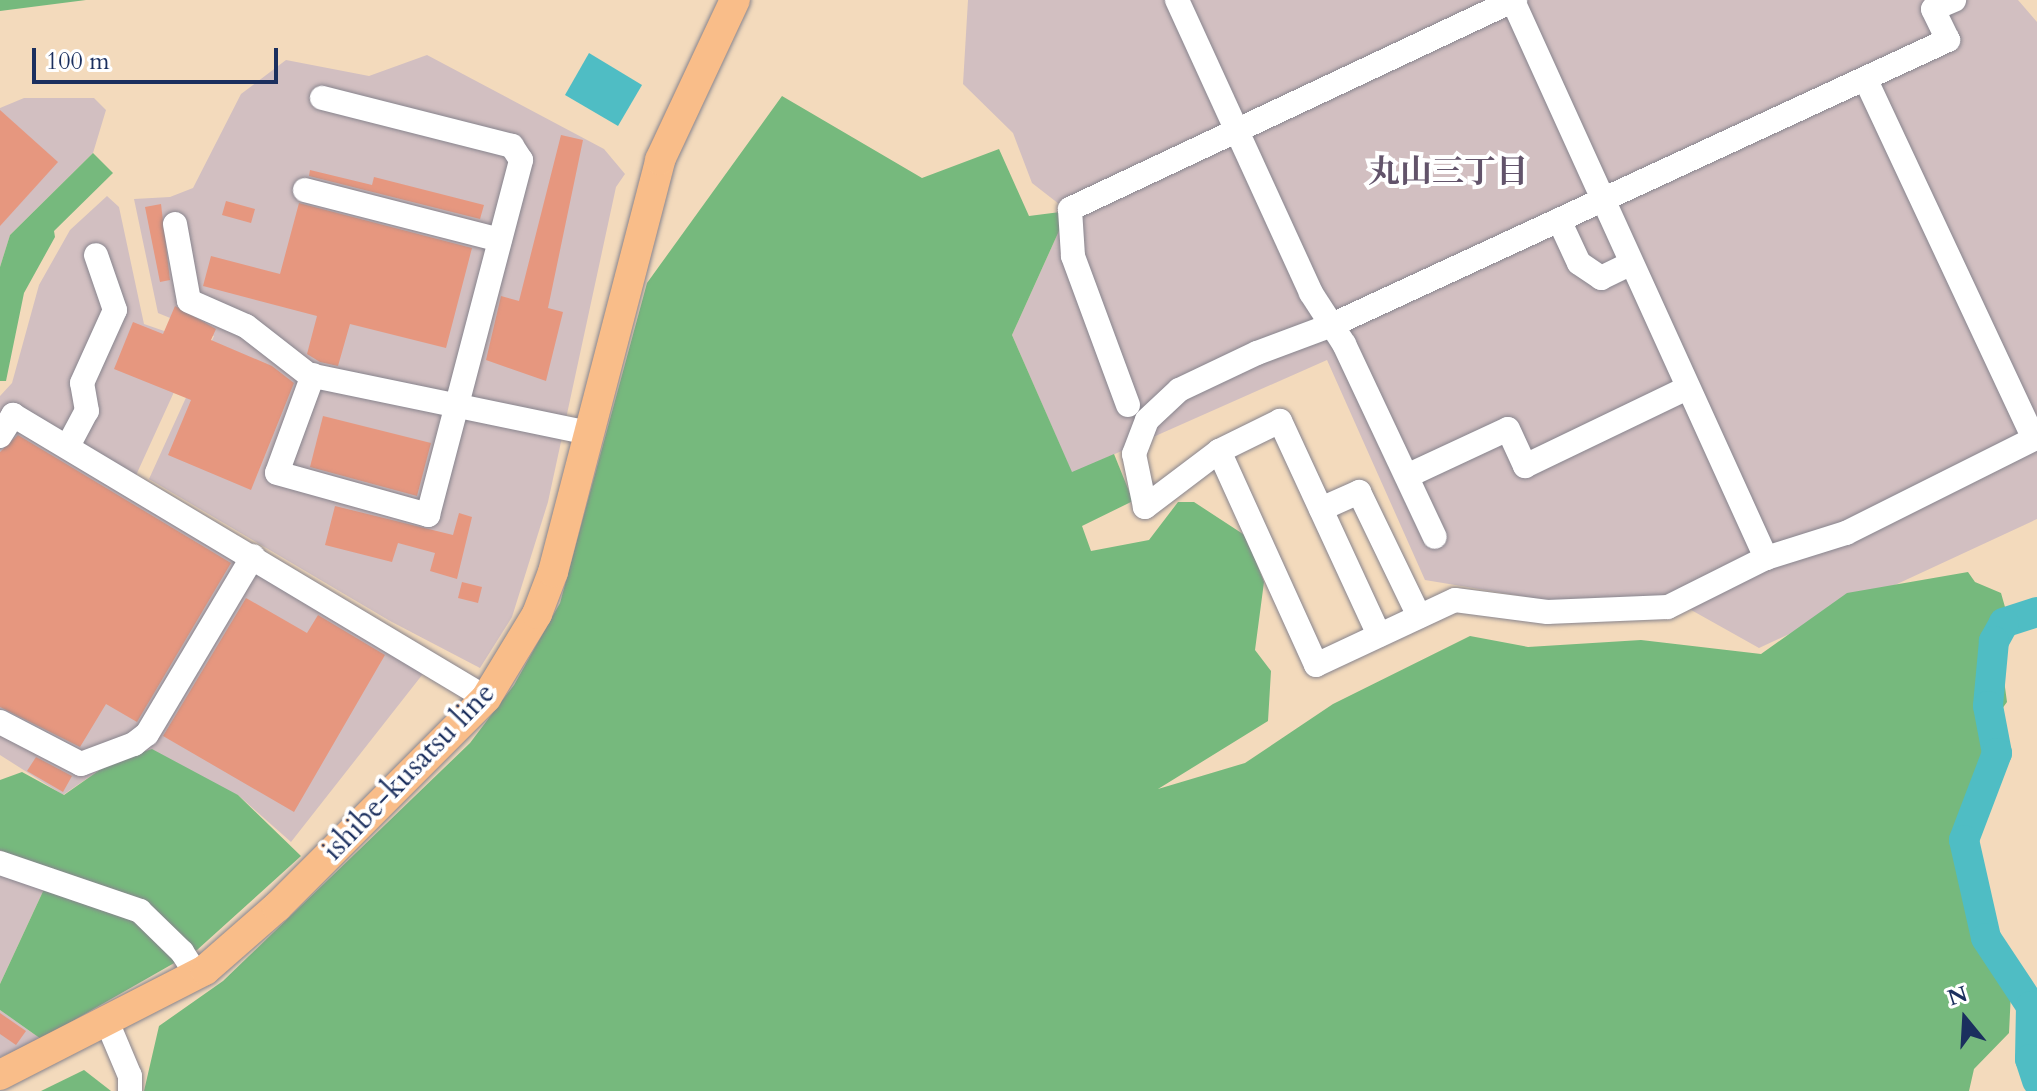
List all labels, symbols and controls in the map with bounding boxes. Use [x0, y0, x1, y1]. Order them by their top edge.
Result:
scale bar [36, 32, 282, 82]
text: 100 m [46, 45, 110, 78]
district label: 丸山三丁目 [1368, 153, 1528, 191]
street label: ishibe-kusatsu line [315, 676, 503, 868]
north arrow [1925, 979, 2005, 1059]
text: N [1944, 979, 1971, 1013]

